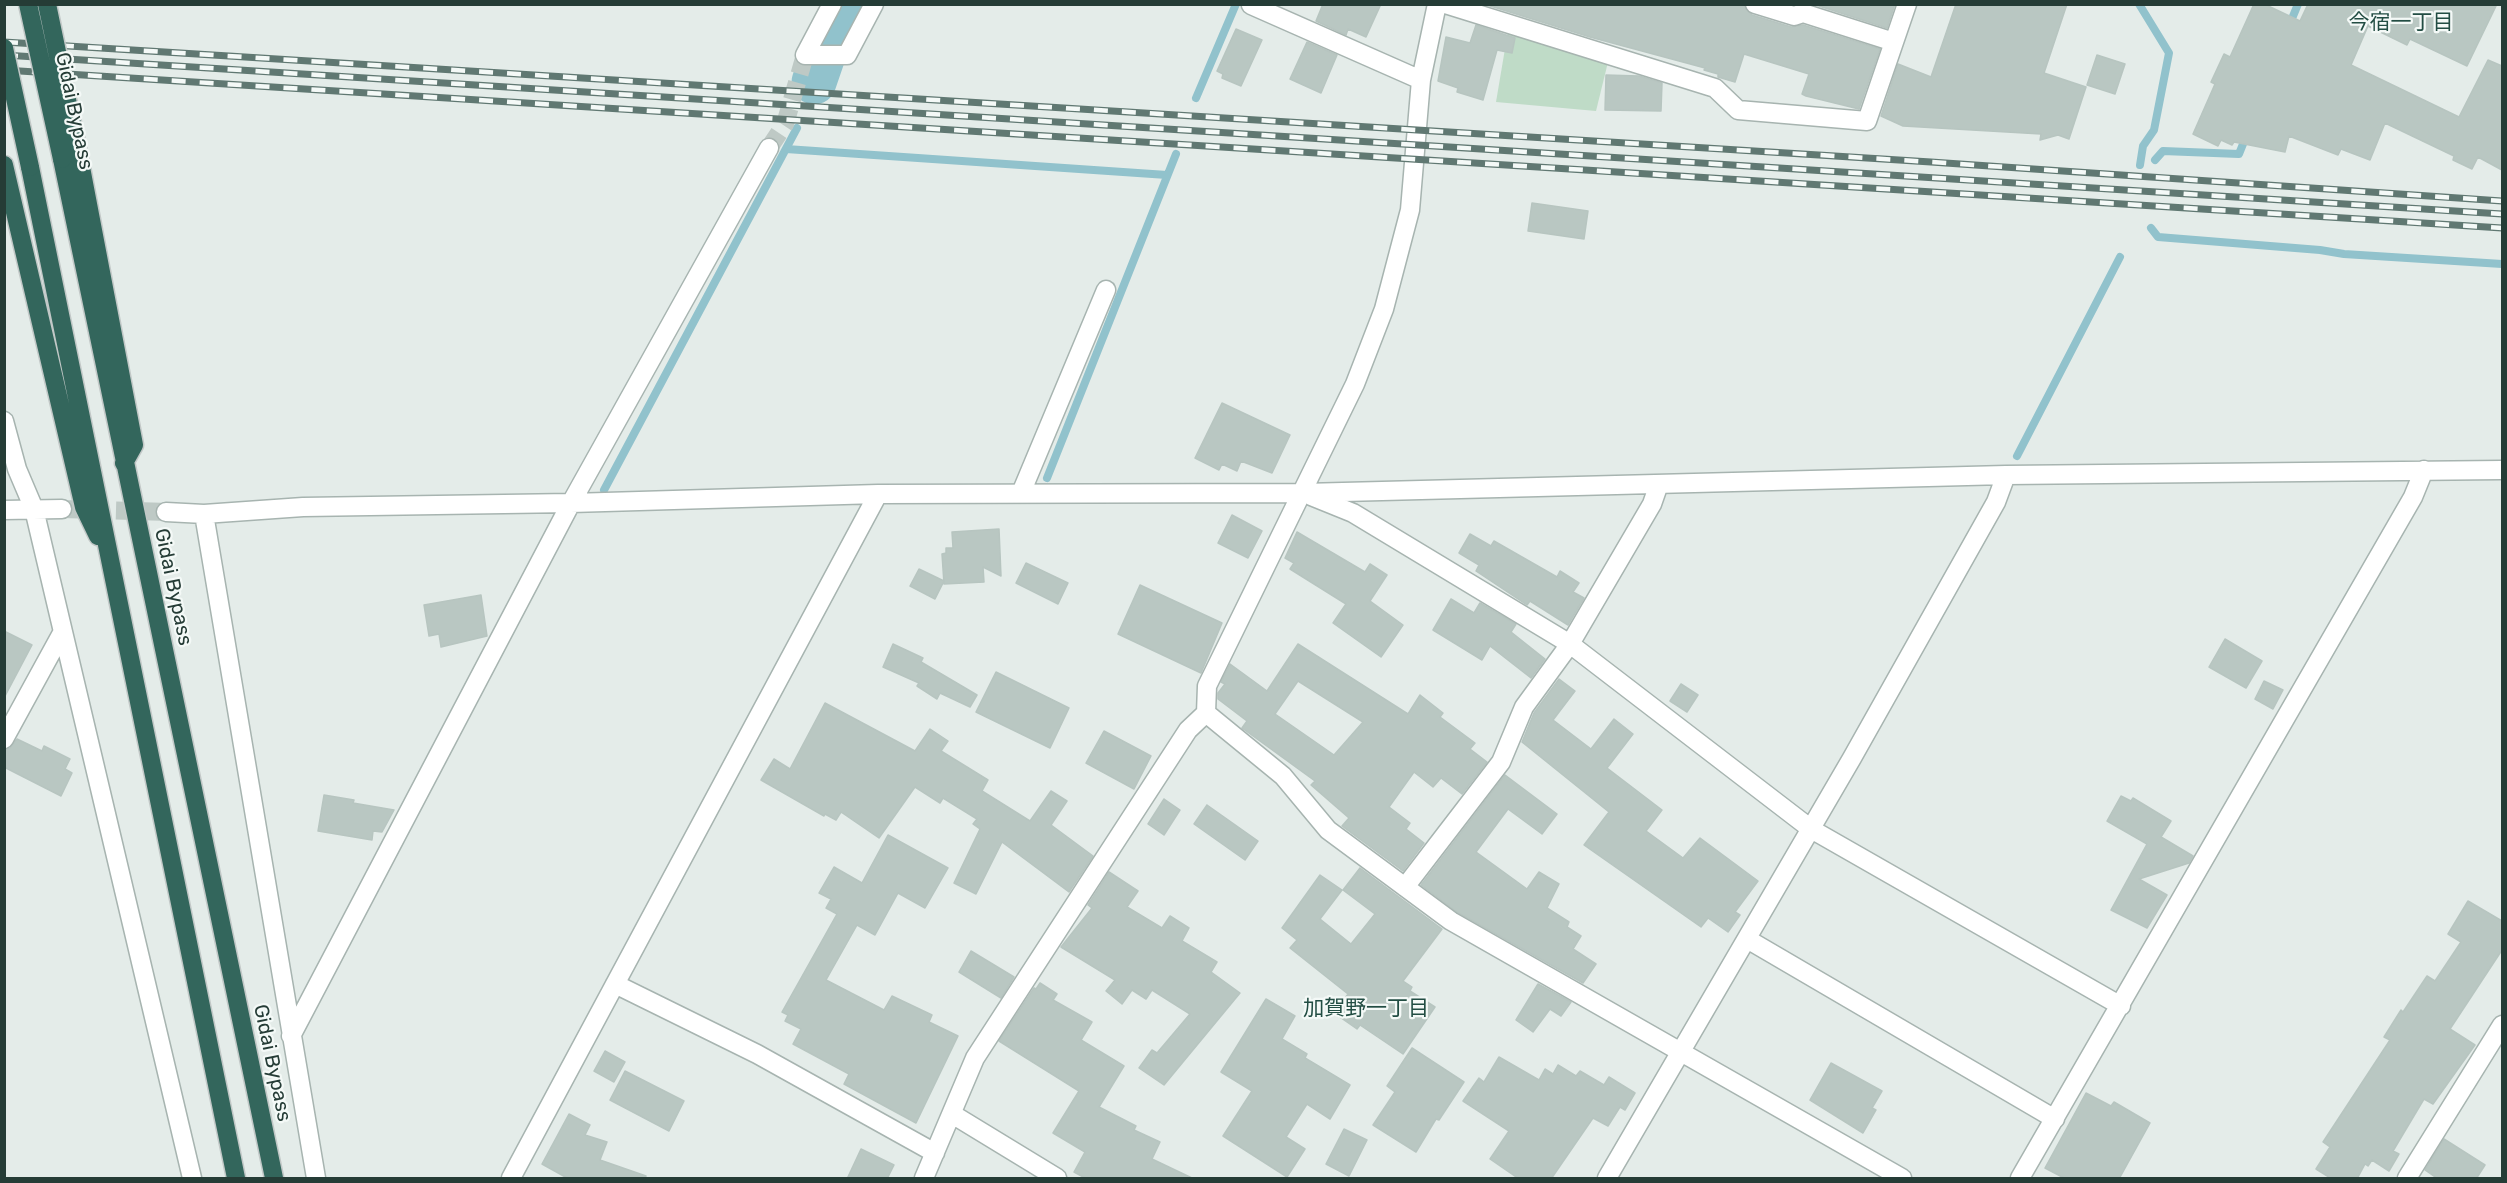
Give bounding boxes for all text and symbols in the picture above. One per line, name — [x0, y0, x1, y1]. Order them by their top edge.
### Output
district label: 今宿一丁目 — [2349, 10, 2453, 36]
street label: Gidai Bypass — [50, 50, 98, 172]
street label: Gidai Bypass — [149, 526, 197, 648]
district label: 加賀野一丁目 — [1303, 996, 1429, 1022]
street label: Gidai Bypass — [248, 1002, 296, 1124]

